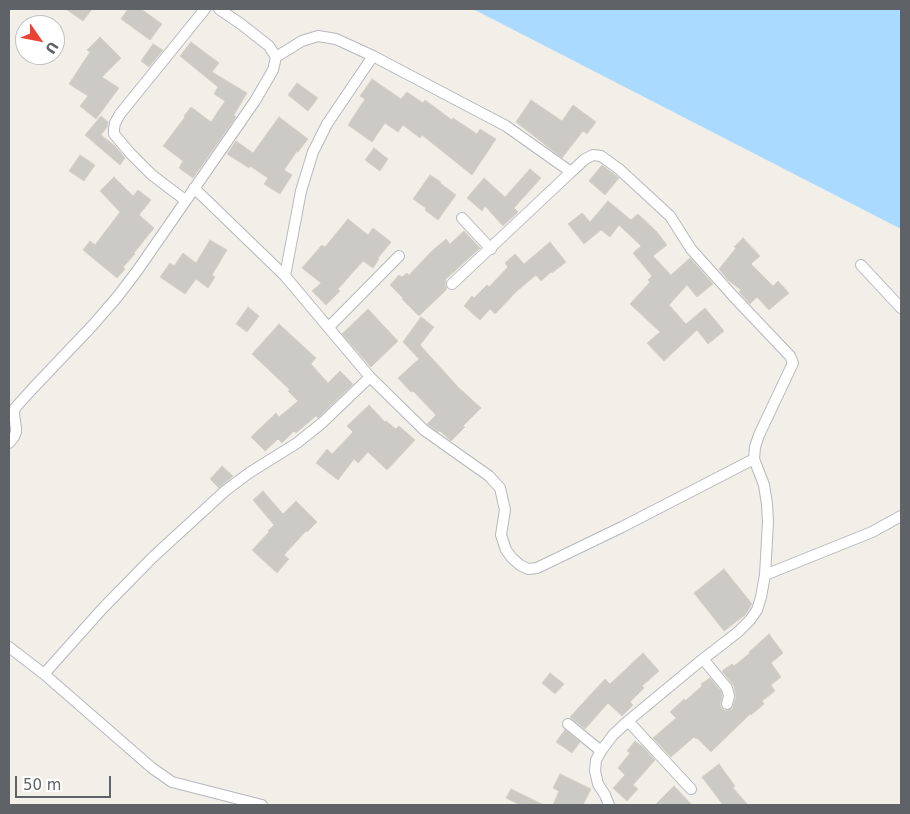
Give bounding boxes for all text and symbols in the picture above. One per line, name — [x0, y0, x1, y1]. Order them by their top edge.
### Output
north arrow — [15, 15, 65, 65]
text: U — [42, 38, 62, 57]
scale bar — [18, 766, 114, 798]
text: 50 m — [23, 776, 61, 794]

